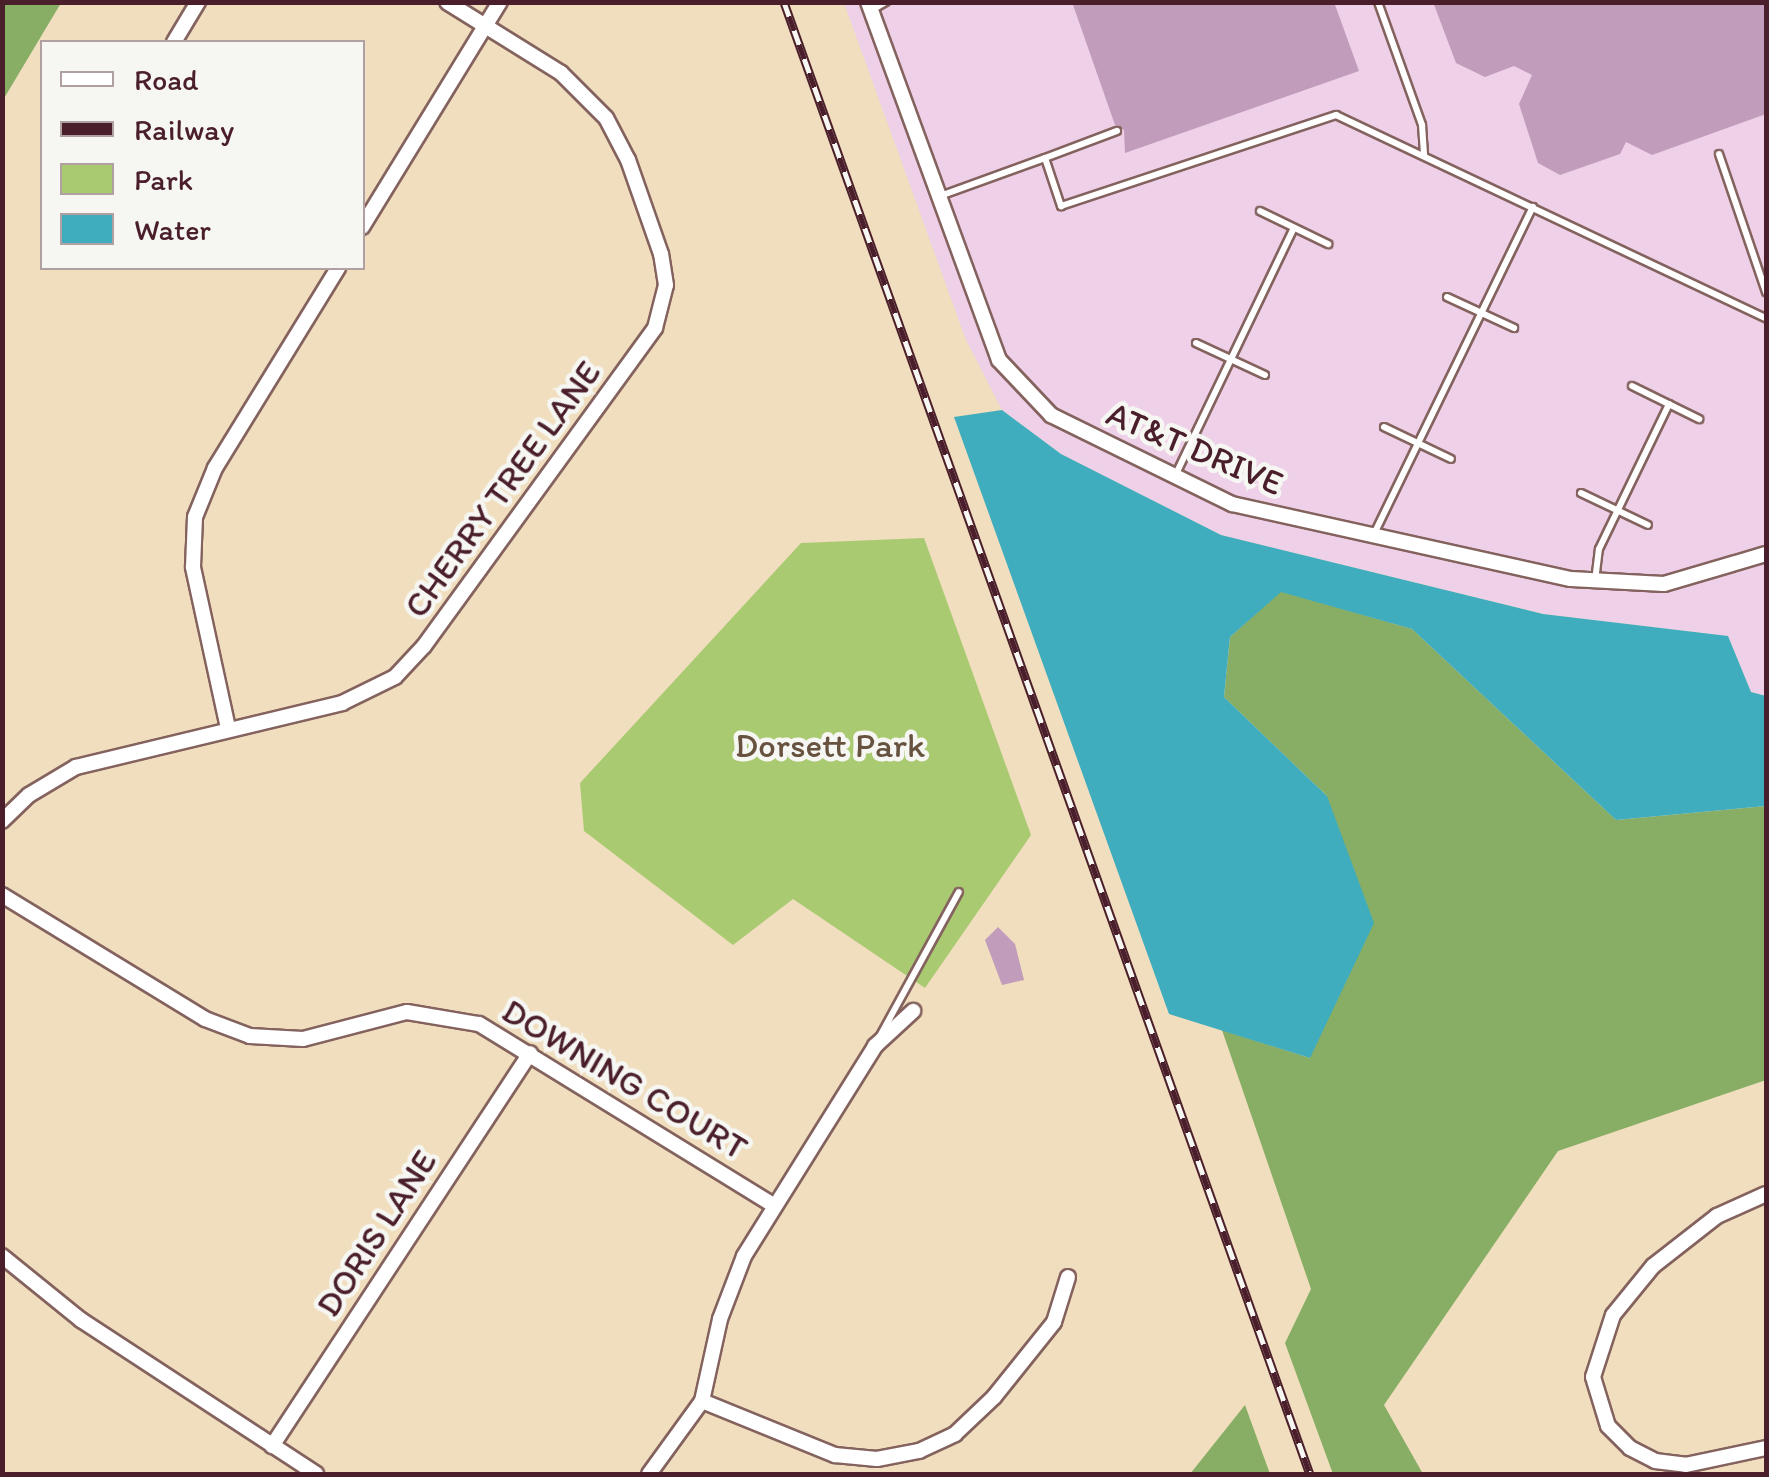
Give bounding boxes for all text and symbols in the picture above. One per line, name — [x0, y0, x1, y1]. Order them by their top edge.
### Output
legend — [40, 40, 365, 270]
text: Road — [134, 61, 199, 98]
text: Railway — [134, 111, 234, 148]
text: Park — [134, 161, 193, 198]
text: Water — [134, 211, 211, 248]
street label: CHERRY TREE LANE — [395, 352, 609, 626]
street label: AT&T DRIVE — [1100, 392, 1290, 504]
park label: Dorsett Park — [736, 724, 924, 766]
street label: DOWNING COURT — [494, 989, 756, 1169]
street label: DORIS LANE — [307, 1142, 445, 1324]

